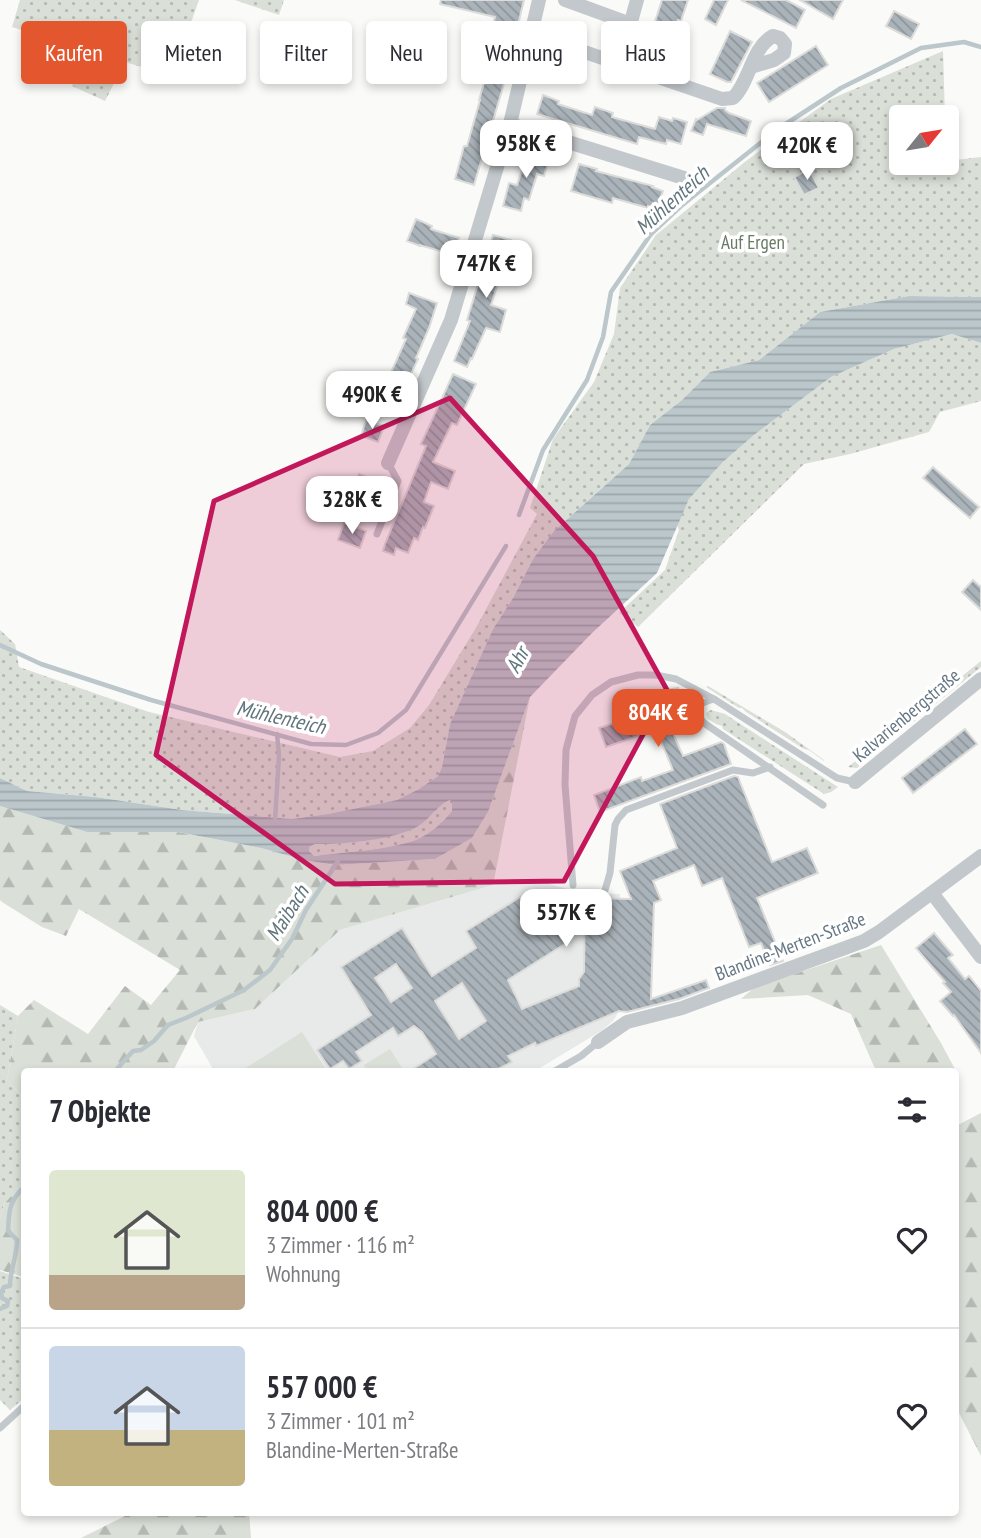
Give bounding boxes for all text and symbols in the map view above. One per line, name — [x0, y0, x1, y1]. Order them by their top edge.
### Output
chip: Kaufen — [21, 21, 127, 84]
chip: Mieten — [141, 21, 246, 84]
chip: Filter — [260, 21, 352, 84]
chip: Neu — [366, 21, 447, 84]
chip: Wohnung — [461, 21, 587, 84]
chip: Haus — [601, 21, 690, 84]
north arrow — [889, 105, 959, 175]
map controls — [889, 105, 959, 175]
pin: 958K € — [469, 120, 583, 180]
pin: 420K € — [750, 122, 864, 182]
text: 958K € — [496, 128, 556, 157]
text: 420K € — [777, 130, 837, 159]
water label: Mühlenteich — [629, 159, 716, 240]
park label: Auf Ergen — [721, 230, 785, 254]
pin: 747K € — [429, 240, 543, 300]
text: 747K € — [456, 248, 516, 277]
pin: 490K € — [315, 372, 429, 431]
text: 490K € — [342, 379, 402, 408]
pin: 328K € — [295, 476, 409, 536]
text: 328K € — [322, 484, 382, 513]
water label: Ahr — [499, 640, 536, 677]
street label: Kalvarienbergstraße — [848, 663, 965, 767]
pin: 804K € — [601, 690, 715, 749]
water label: Mühlenteich — [234, 694, 330, 741]
text: 804K € — [628, 697, 688, 726]
water label: Maibach — [260, 879, 315, 946]
pin: 557K € — [509, 890, 623, 949]
text: 557K € — [536, 897, 596, 926]
street label: Blandine-Merten-Straße — [711, 906, 869, 986]
text: 7 Objekte — [49, 1091, 151, 1130]
icon: filters — [893, 1091, 931, 1129]
text: 804 000 € — [266, 1191, 379, 1230]
icon: home — [105, 1198, 189, 1282]
icon: heart — [893, 1221, 931, 1259]
text: 3 Zimmer · 116 m² — [266, 1230, 415, 1259]
text: Wohnung — [266, 1259, 341, 1288]
text: 557 000 € — [266, 1367, 377, 1406]
icon: home — [105, 1374, 189, 1458]
icon: heart — [893, 1397, 931, 1435]
text: 3 Zimmer · 101 m² — [266, 1406, 415, 1435]
text: Blandine-Merten-Straße — [266, 1435, 459, 1464]

